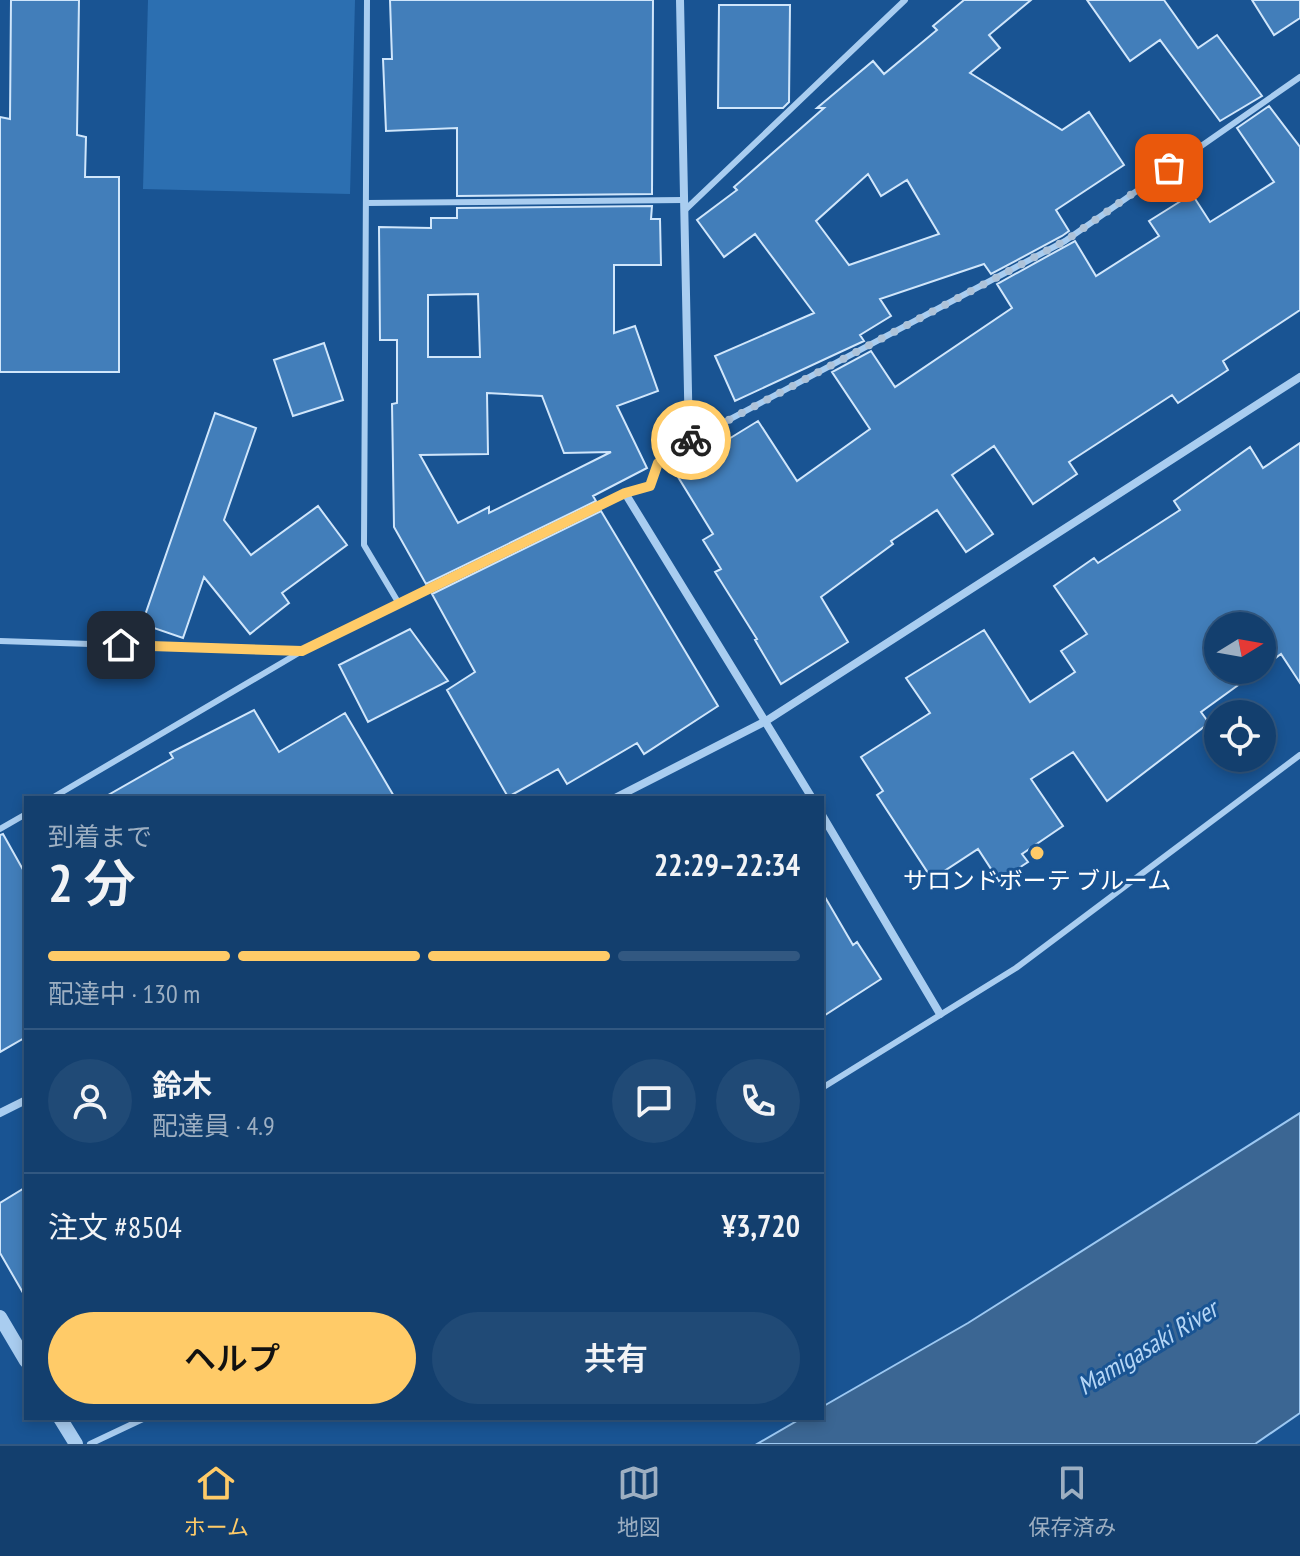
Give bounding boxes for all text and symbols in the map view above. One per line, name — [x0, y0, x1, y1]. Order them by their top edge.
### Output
pin — [1135, 134, 1203, 202]
icon: bag — [1147, 146, 1191, 190]
courier — [651, 400, 731, 480]
icon: bike — [669, 418, 713, 462]
pin — [87, 611, 155, 679]
north arrow — [1204, 612, 1276, 684]
map controls — [1204, 612, 1276, 772]
icon: home — [99, 623, 143, 667]
button: locate — [1204, 700, 1276, 772]
text: 到着まで — [48, 820, 152, 853]
marker: サロンドボーテ ブルーム — [1028, 844, 1046, 862]
text: 22:29–22:34 — [654, 845, 800, 884]
text: 2 分 — [48, 849, 136, 916]
place label: サロンドボーテ ブルーム — [903, 865, 1171, 896]
text: 配達中 · 130 m — [48, 977, 200, 1010]
button: person — [48, 1059, 132, 1143]
button: chat — [612, 1059, 696, 1143]
button: phone — [716, 1059, 800, 1143]
text: 鈴木 — [152, 1065, 212, 1104]
text: 配達員 · 4.9 — [152, 1109, 275, 1142]
text: ¥3,720 — [722, 1206, 800, 1245]
text: 注文 #8504 — [48, 1207, 182, 1246]
water label: Mamigasaki River — [1071, 1290, 1226, 1402]
button: ヘルプ — [48, 1312, 416, 1404]
button: 共有 — [432, 1312, 800, 1404]
tab: ホーム — [184, 1461, 249, 1541]
tab: 地図 — [617, 1461, 661, 1541]
tab: 保存済み — [1028, 1461, 1116, 1541]

